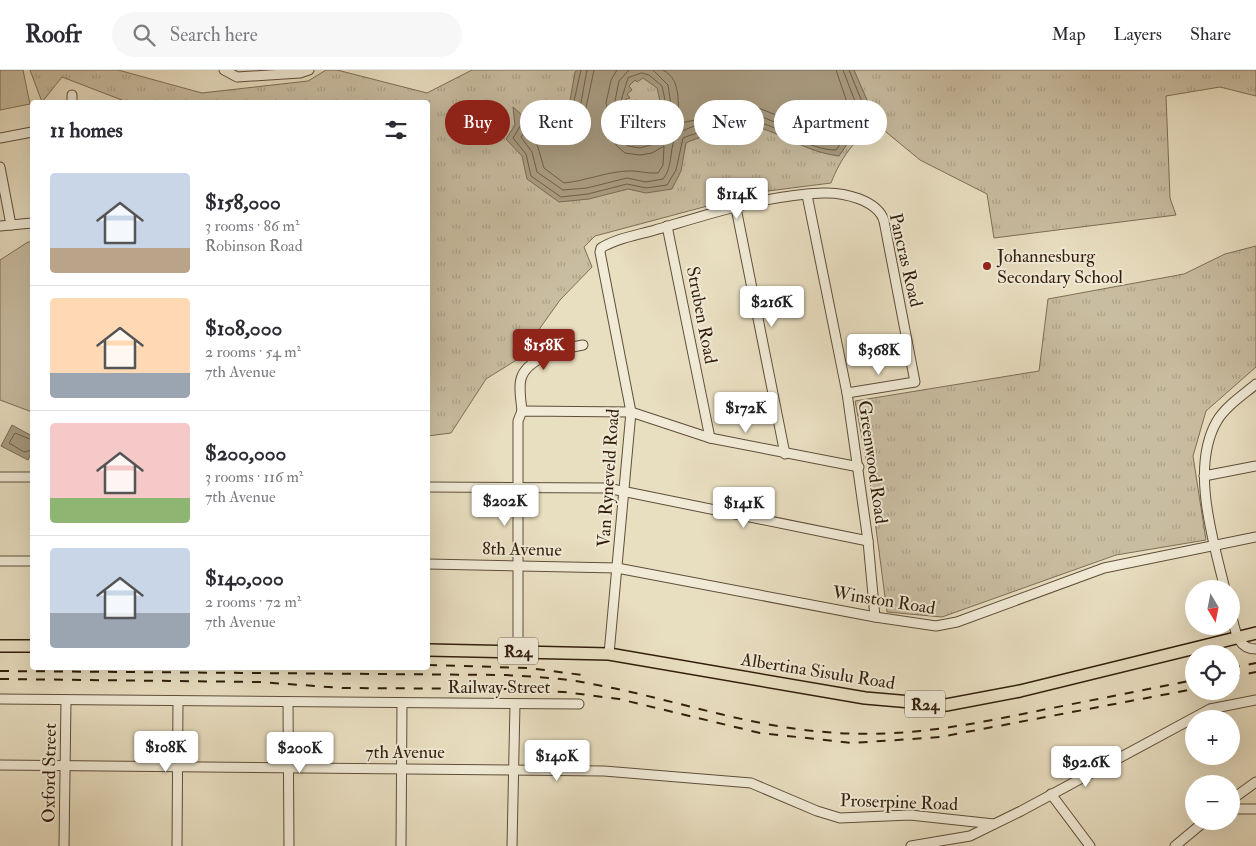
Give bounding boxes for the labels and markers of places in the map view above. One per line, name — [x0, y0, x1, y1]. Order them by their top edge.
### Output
pin: $114K — [702, 178, 772, 220]
place label: Johannesburg Secondary School — [996, 245, 1123, 289]
marker: Johannesburg Secondary School — [981, 260, 993, 272]
pin: $216K — [737, 286, 807, 328]
pin: $158K — [509, 328, 579, 371]
pin: $368K — [844, 334, 914, 376]
pin: $172K — [711, 392, 781, 434]
pin: $202K — [470, 484, 540, 527]
pin: $141K — [709, 486, 779, 529]
pin: $108K — [131, 730, 201, 773]
pin: $200K — [265, 732, 335, 774]
pin: $140K — [522, 740, 592, 782]
pin: $92.6K — [1045, 746, 1127, 788]

